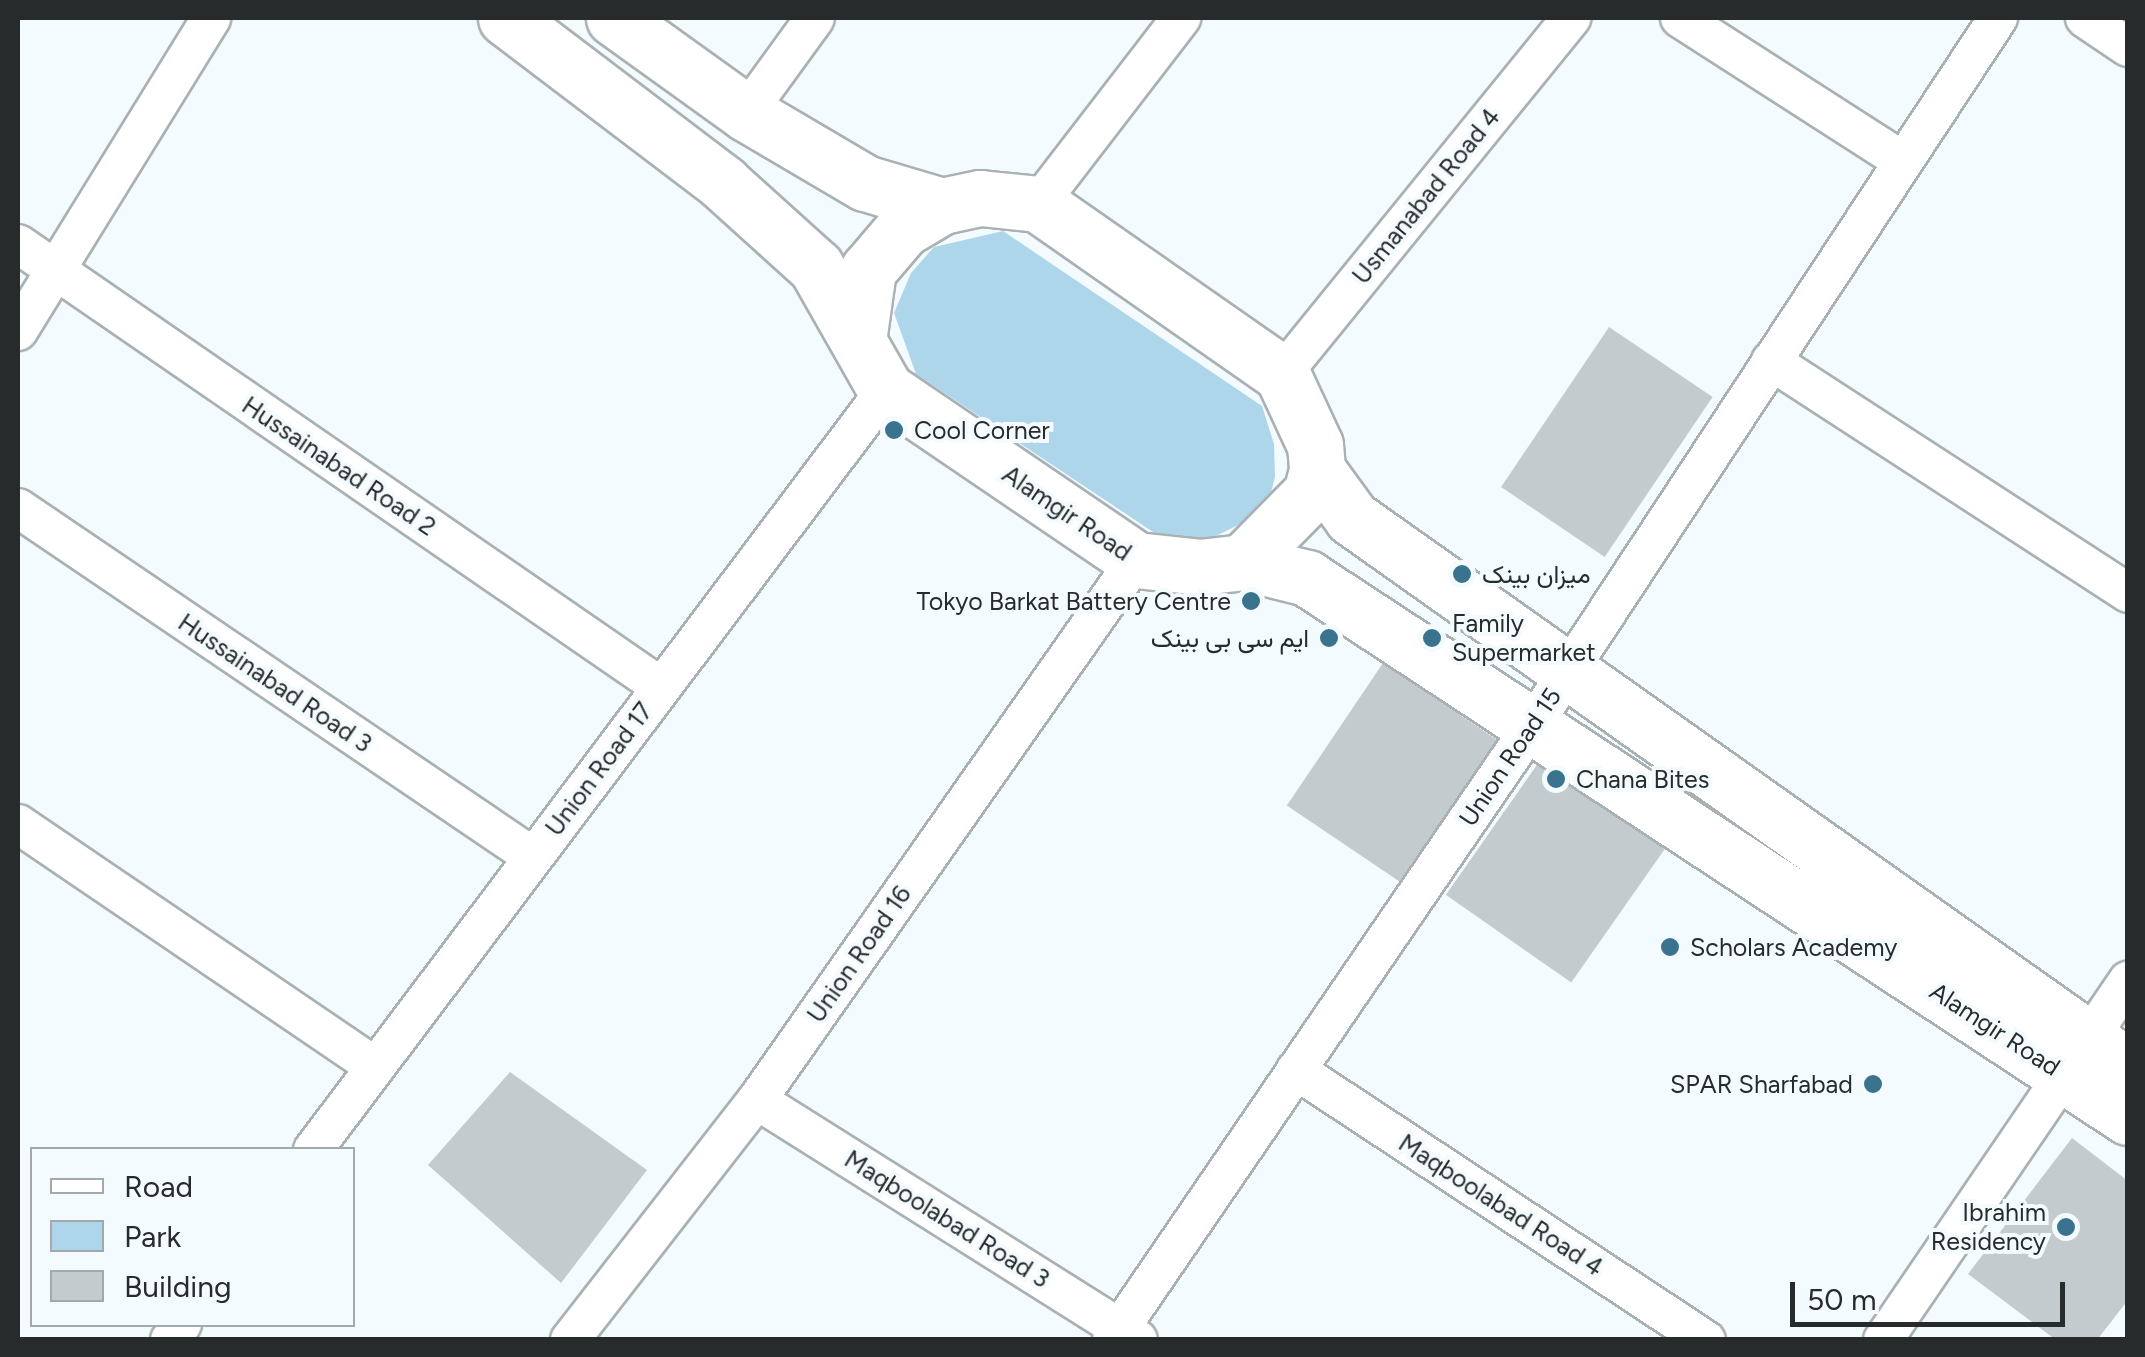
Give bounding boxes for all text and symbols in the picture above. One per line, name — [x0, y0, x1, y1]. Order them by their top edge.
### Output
street label: Usmanabad Road 4 — [1346, 102, 1506, 290]
street label: Hussainabad Road 2 — [236, 390, 442, 542]
place label: Cool Corner — [914, 415, 1050, 445]
marker: Cool Corner — [883, 419, 905, 441]
street label: Alamgir Road — [997, 459, 1137, 567]
place label: میزان بینک — [1482, 559, 1591, 589]
marker: میزان بینک — [1451, 563, 1473, 585]
place label: Tokyo Barkat Battery Centre — [916, 586, 1231, 616]
marker: Tokyo Barkat Battery Centre — [1240, 590, 1262, 612]
street label: Hussainabad Road 3 — [173, 607, 377, 759]
place label: Family Supermarket — [1452, 609, 1596, 668]
place label: ایم سی بی بینک — [1151, 623, 1309, 653]
marker: ایم سی بی بینک — [1318, 627, 1340, 649]
marker: Family Supermarket — [1421, 627, 1443, 649]
street label: Union Road 15 — [1453, 682, 1567, 832]
street label: Union Road 17 — [539, 696, 659, 842]
place label: Chana Bites — [1576, 764, 1709, 794]
marker: Chana Bites — [1545, 768, 1567, 790]
street label: Union Road 16 — [801, 880, 917, 1028]
place label: Scholars Academy — [1690, 932, 1897, 962]
marker: Scholars Academy — [1659, 936, 1681, 958]
street label: Alamgir Road — [1924, 976, 2066, 1082]
place label: SPAR Sharfabad — [1670, 1069, 1853, 1099]
marker: SPAR Sharfabad — [1862, 1073, 1884, 1095]
street label: Maqboolabad Road 4 — [1393, 1128, 1609, 1282]
street label: Maqboolabad Road 3 — [839, 1144, 1055, 1294]
legend — [30, 1147, 355, 1327]
text: Road — [124, 1168, 193, 1205]
place label: Ibrahim Residency — [1931, 1198, 2046, 1257]
marker: Ibrahim Residency — [2055, 1216, 2077, 1238]
text: Park — [124, 1218, 181, 1255]
scale bar — [1795, 1262, 2070, 1324]
text: Building — [124, 1268, 232, 1305]
text: 50 m — [1807, 1281, 1876, 1318]

